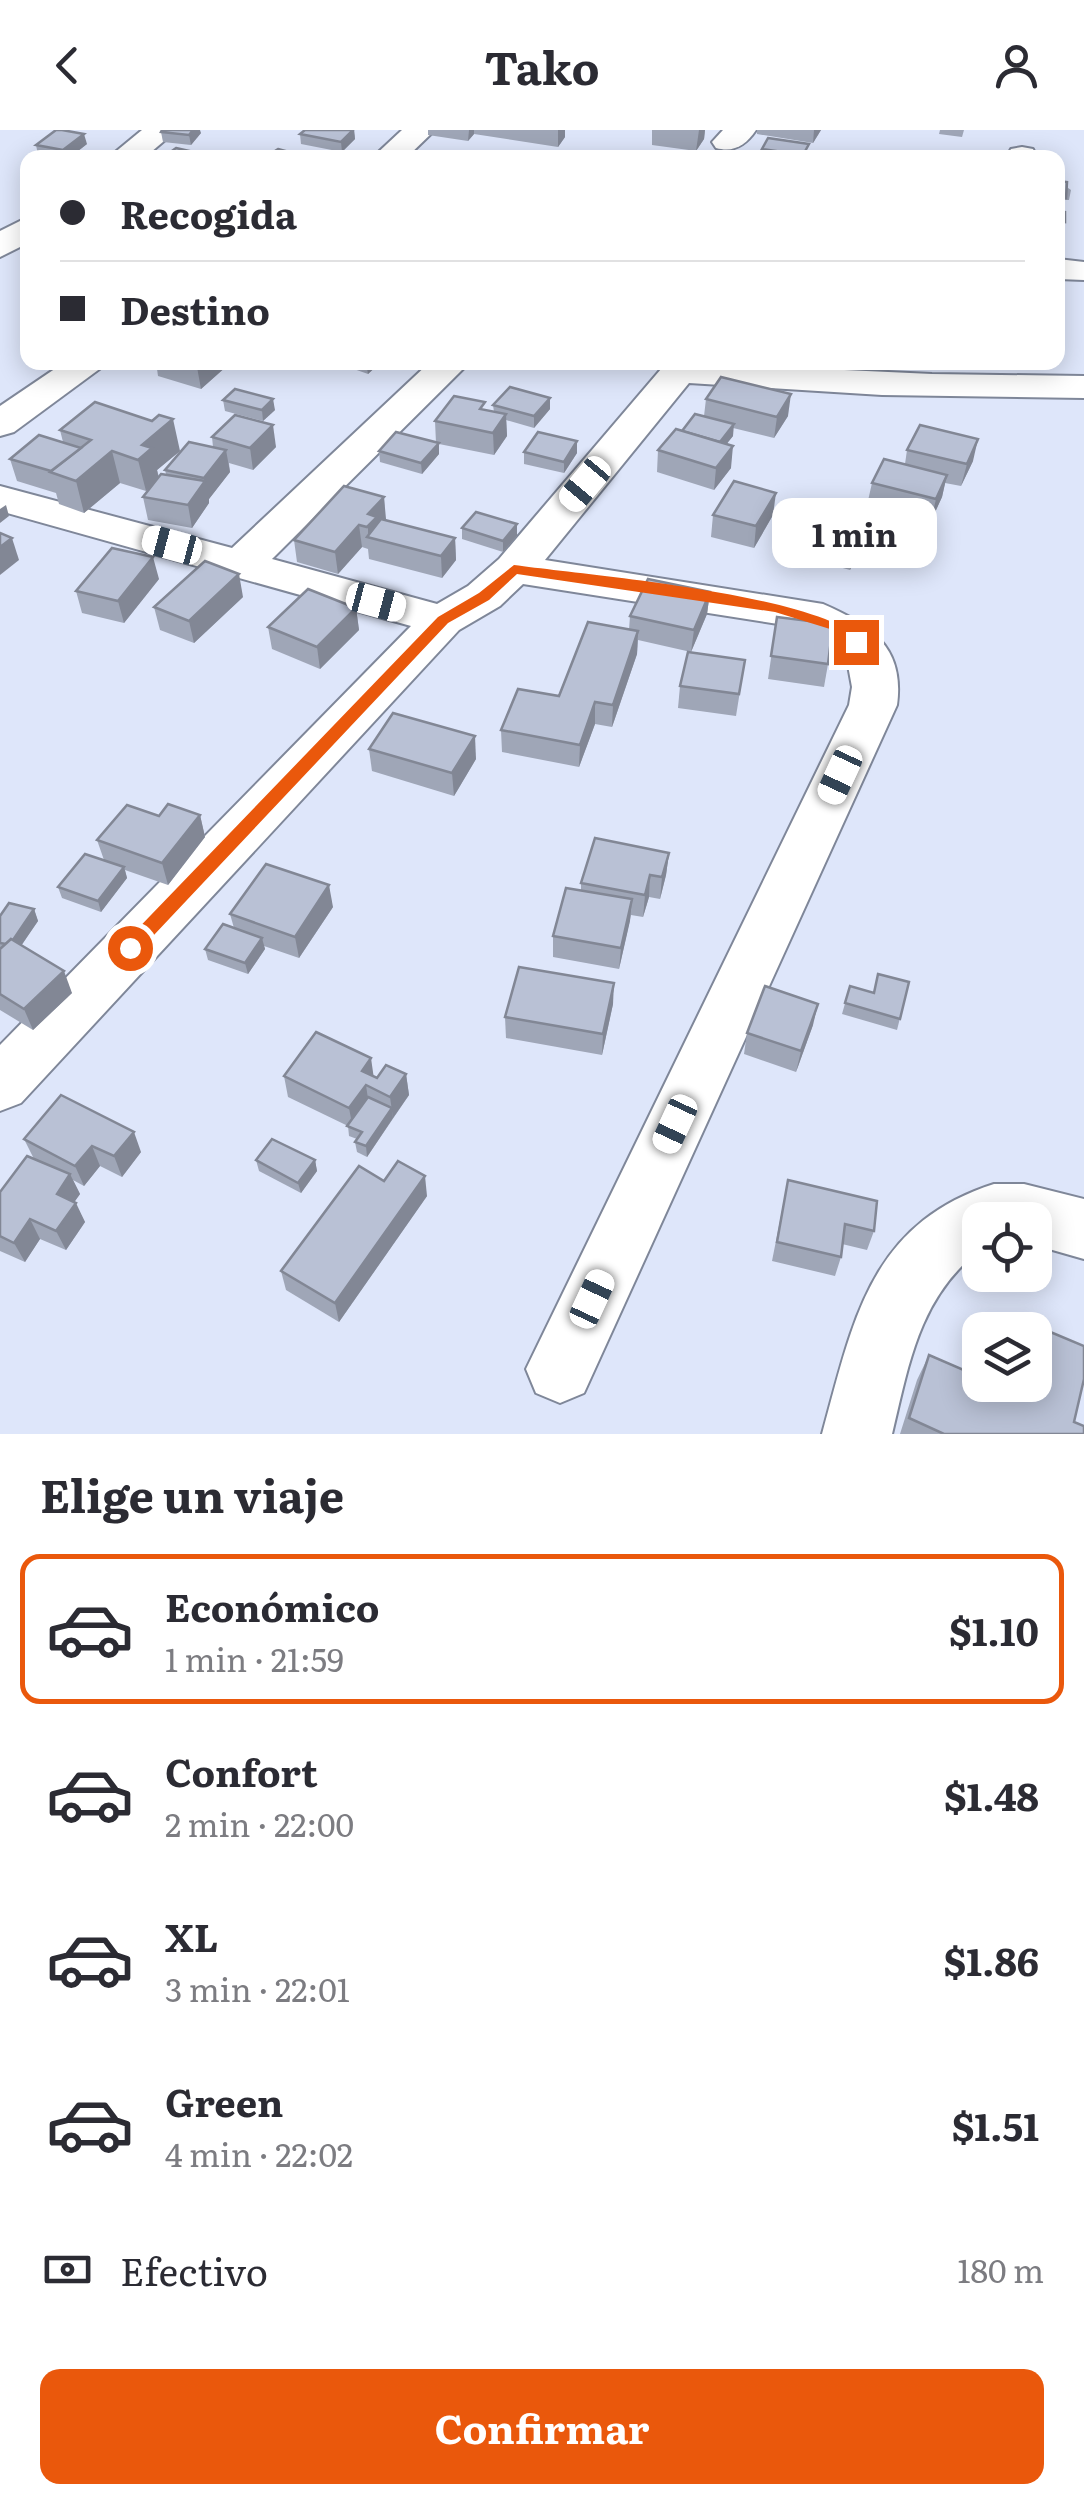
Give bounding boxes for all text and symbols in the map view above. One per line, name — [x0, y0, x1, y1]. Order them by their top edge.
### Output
text: Tako — [484, 32, 600, 99]
icon: back — [40, 38, 95, 93]
icon: person — [989, 38, 1044, 93]
text: Recogida — [120, 184, 297, 241]
text: Destino — [120, 280, 270, 337]
car — [554, 451, 616, 517]
callout: 1 min — [774, 497, 938, 567]
text: 1 min — [812, 509, 897, 557]
car — [139, 523, 205, 567]
car — [343, 580, 409, 624]
route end — [834, 620, 879, 665]
car — [814, 741, 866, 809]
route start — [108, 926, 153, 971]
car — [649, 1090, 701, 1158]
map controls — [962, 1202, 1052, 1402]
button: locate — [962, 1202, 1052, 1292]
car — [566, 1265, 618, 1333]
button: layers — [962, 1312, 1052, 1402]
text: Elige un viaje — [40, 1460, 344, 1527]
text: Económico — [165, 1577, 380, 1634]
icon: car — [45, 1584, 135, 1674]
text: $1.10 — [949, 1601, 1039, 1658]
text: 1 min · 21:59 — [165, 1634, 344, 1682]
text: Confort — [165, 1742, 318, 1799]
icon: car — [45, 1749, 135, 1839]
text: $1.48 — [944, 1766, 1039, 1823]
text: 2 min · 22:00 — [165, 1799, 354, 1847]
text: XL — [165, 1907, 218, 1964]
icon: car — [45, 1914, 135, 2004]
text: $1.86 — [944, 1931, 1039, 1988]
text: 3 min · 22:01 — [165, 1964, 350, 2012]
text: Green — [165, 2072, 283, 2129]
icon: car — [45, 2079, 135, 2169]
text: $1.51 — [952, 2096, 1039, 2153]
text: 4 min · 22:02 — [165, 2129, 353, 2177]
text: Efectivo — [120, 2241, 268, 2298]
icon: cash — [40, 2242, 95, 2297]
text: 180 m — [957, 2245, 1044, 2293]
button: Confirmar — [40, 2369, 1044, 2484]

